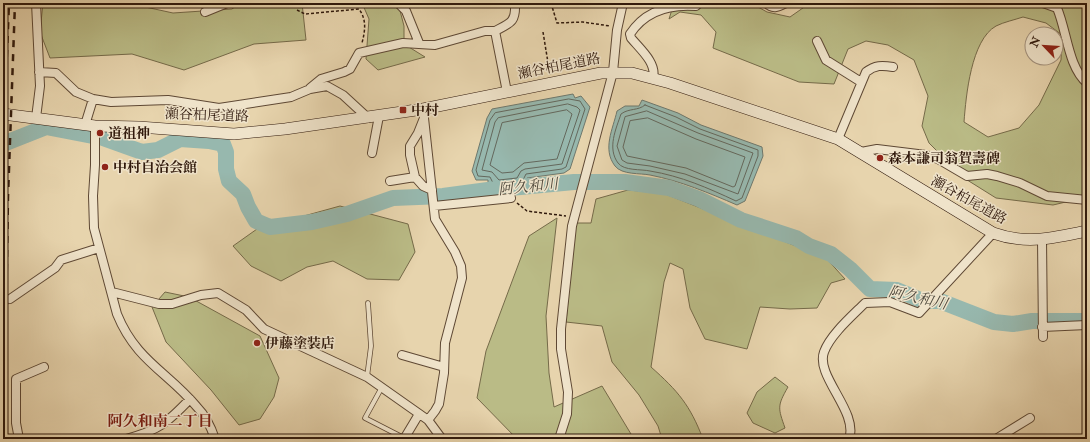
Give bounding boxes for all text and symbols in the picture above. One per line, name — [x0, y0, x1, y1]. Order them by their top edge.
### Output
north arrow — [1024, 26, 1064, 66]
text: N — [1027, 34, 1044, 50]
street label: 瀬谷柏尾道路 — [516, 50, 602, 82]
place label: 中村 — [411, 102, 439, 119]
street label: 瀬谷柏尾道路 — [165, 105, 249, 125]
marker: 中村 — [398, 105, 408, 115]
place label: 道祖神 — [108, 125, 150, 142]
marker: 道祖神 — [95, 128, 105, 138]
place label: 森本謙司翁賀壽碑 — [888, 150, 1000, 167]
marker: 森本謙司翁賀壽碑 — [875, 153, 885, 163]
place label: 中村自治会館 — [113, 159, 197, 176]
marker: 中村自治会館 — [100, 162, 110, 172]
street label: 瀬谷柏尾道路 — [928, 172, 1010, 228]
water label: 阿久和川 — [497, 174, 561, 200]
water label: 阿久和川 — [887, 282, 951, 314]
place label: 伊藤塗装店 — [265, 335, 335, 352]
marker: 伊藤塗装店 — [252, 338, 262, 348]
district label: 阿久和南二丁目 — [107, 412, 213, 431]

